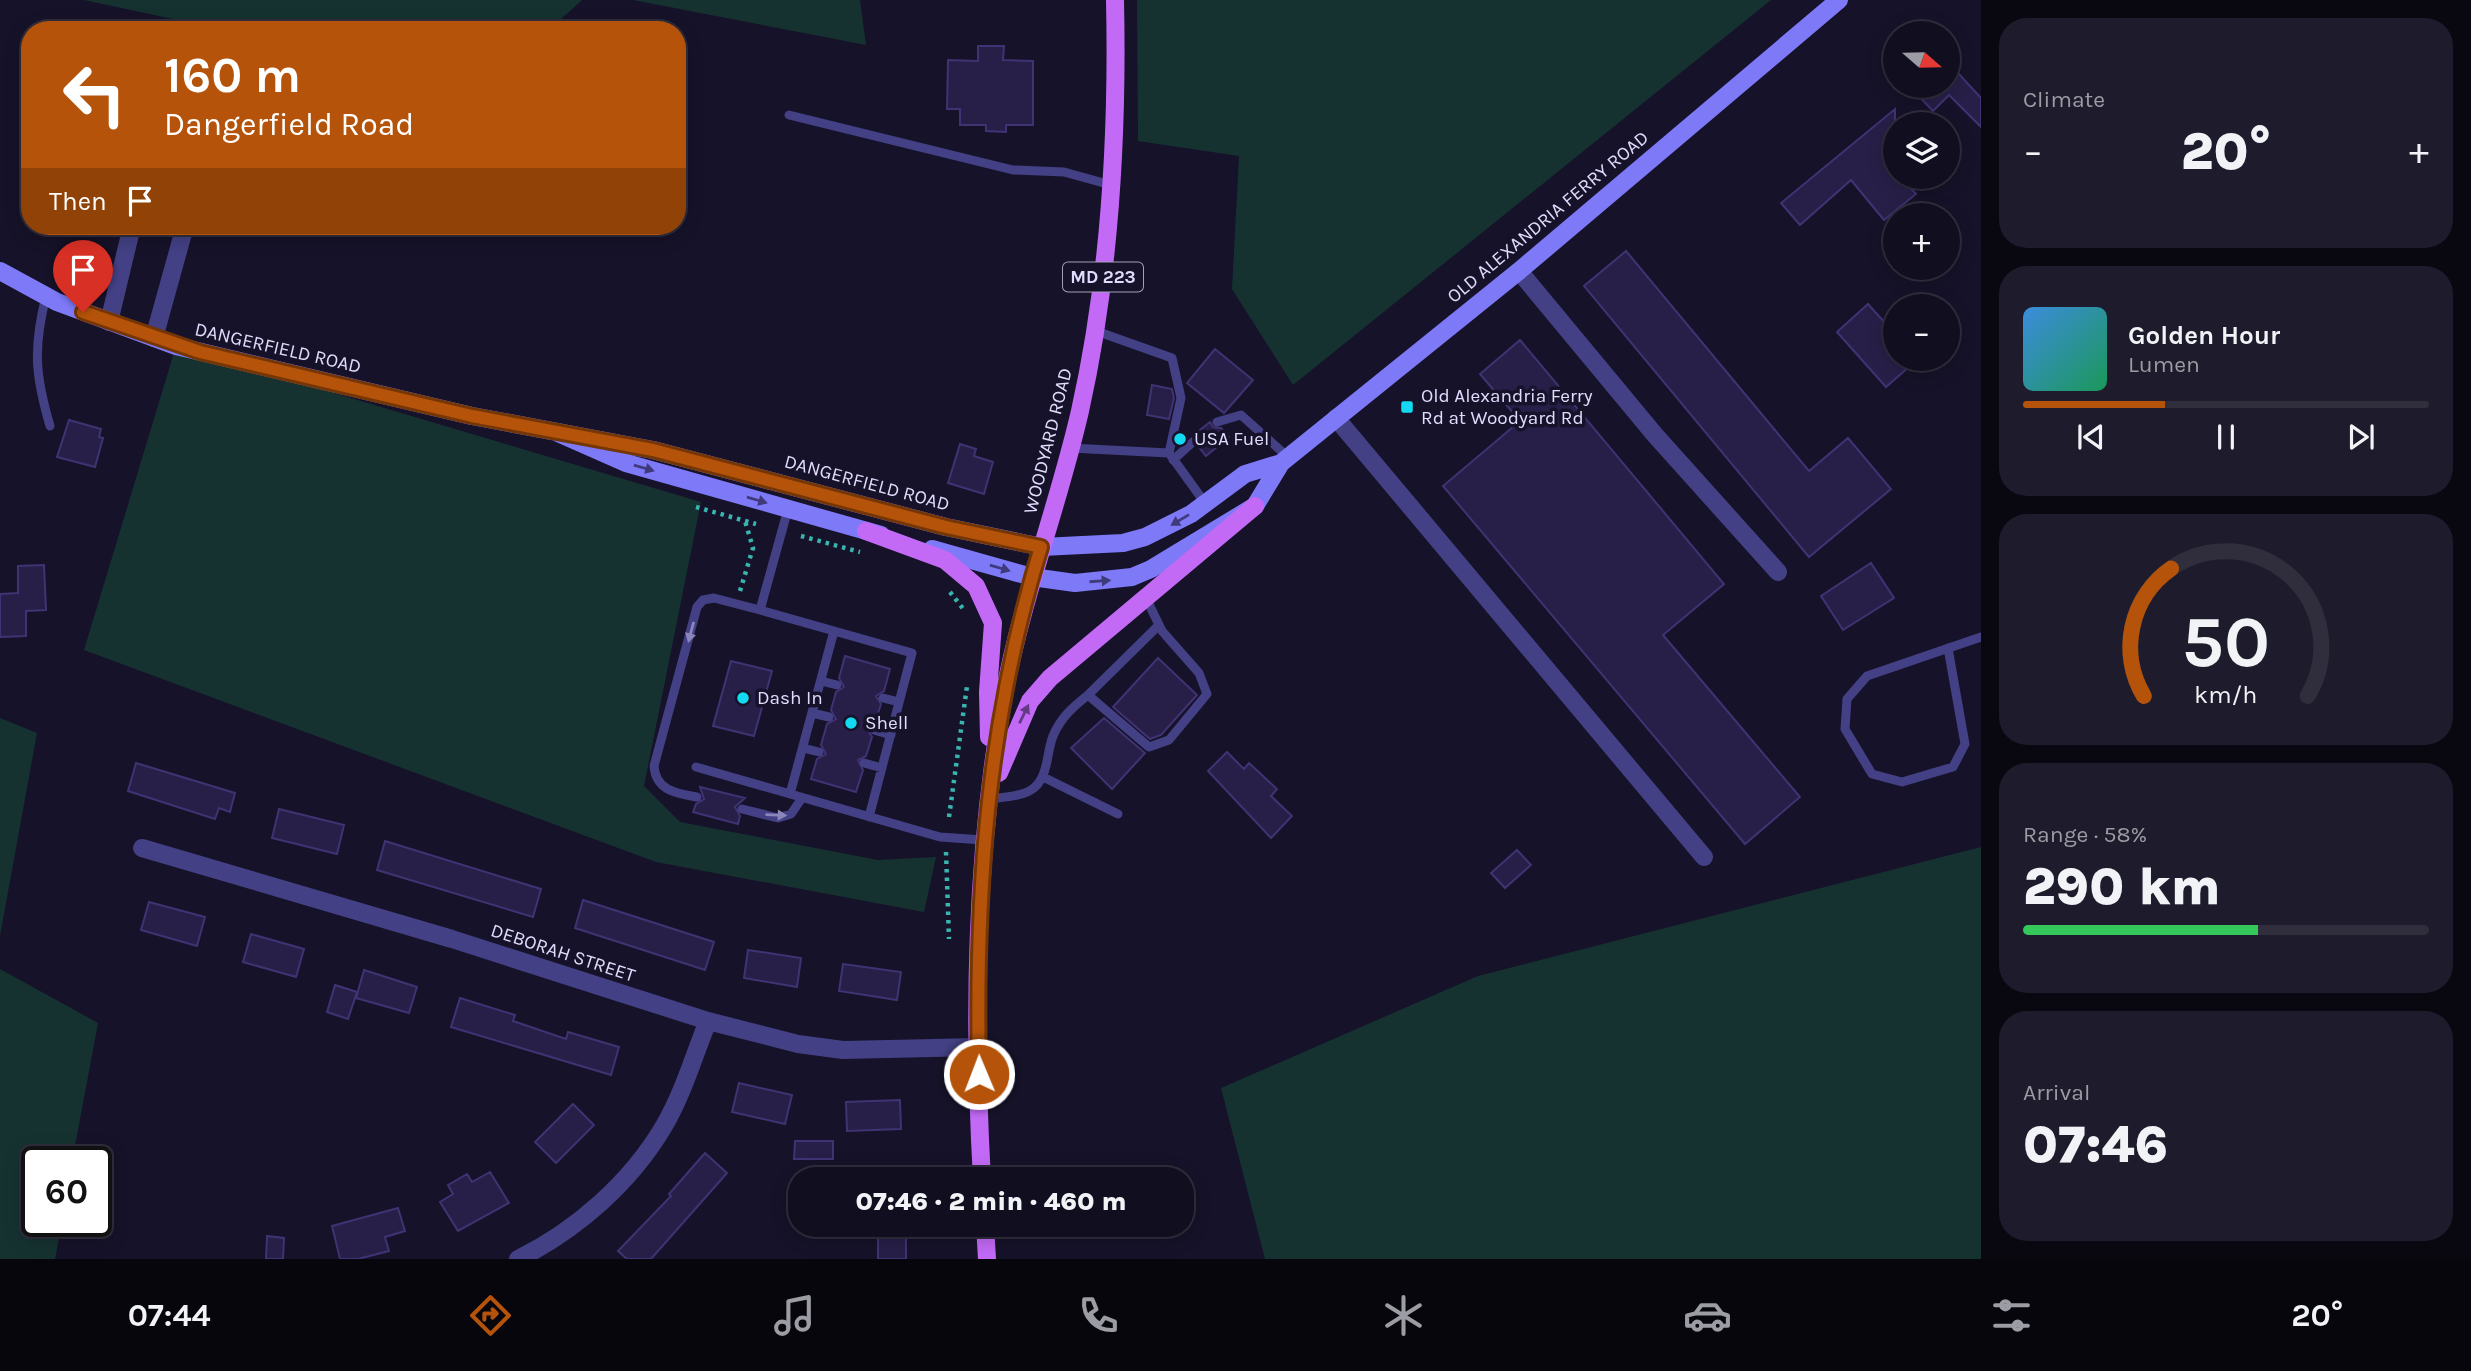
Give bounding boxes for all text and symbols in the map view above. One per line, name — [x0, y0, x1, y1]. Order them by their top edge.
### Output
north arrow — [1883, 21, 1960, 98]
map controls — [1883, 21, 1960, 371]
text: 160 m — [164, 47, 301, 104]
icon: left — [49, 49, 140, 140]
text: Climate — [2023, 86, 2105, 113]
text: Dangerfield Road — [164, 106, 414, 143]
button: layers — [1883, 112, 1960, 189]
text: 20° — [2181, 121, 2271, 182]
street label: OLD ALEXANDRIA FERRY ROAD — [1443, 126, 1653, 308]
text: − — [2023, 129, 2043, 174]
text: + — [2409, 129, 2429, 174]
icon: arrive — [121, 182, 159, 220]
text: Then — [49, 186, 107, 217]
button: + — [1883, 203, 1960, 280]
pin — [53, 240, 113, 312]
icon: arrive — [64, 251, 102, 289]
road number: MD 223 — [1063, 262, 1143, 292]
button: − — [1883, 294, 1960, 371]
street label: DANGERFIELD ROAD — [193, 318, 363, 378]
text: Golden Hour — [2128, 320, 2280, 351]
text: Lumen — [2128, 351, 2200, 378]
street label: WOODYARD ROAD — [1019, 366, 1077, 516]
place label: Old Alexandria Ferry Rd at Woodyard Rd — [1421, 385, 1593, 429]
marker: Old Alexandria Ferry Rd at Woodyard Rd — [1399, 399, 1415, 415]
icon: previous — [2072, 418, 2110, 456]
icon: pause — [2207, 418, 2245, 456]
icon: next — [2342, 418, 2380, 456]
place label: USA Fuel — [1194, 428, 1269, 450]
marker: USA Fuel — [1172, 431, 1188, 447]
street label: DANGERFIELD ROAD — [782, 450, 952, 516]
one-way arrow — [634, 464, 655, 474]
one-way arrow — [747, 496, 768, 506]
one-way arrow — [1171, 514, 1190, 527]
one-way arrow — [989, 563, 1011, 574]
one-way arrow — [1089, 576, 1111, 587]
text: 50 — [2182, 599, 2270, 684]
one-way arrow — [685, 621, 695, 642]
text: km/h — [2194, 679, 2258, 708]
place label: Dash In — [757, 687, 823, 709]
marker: Dash In — [735, 690, 751, 706]
one-way arrow — [1019, 704, 1030, 724]
place label: Shell — [865, 712, 908, 734]
marker: Shell — [843, 715, 859, 731]
one-way arrow — [766, 809, 788, 820]
text: Range · 58% — [2023, 821, 2147, 848]
text: 290 km — [2023, 856, 2221, 917]
street label: DEBORAH STREET — [488, 919, 638, 987]
position arrow — [942, 1037, 1016, 1111]
text: Arrival — [2023, 1079, 2090, 1106]
text: 07:46 — [2023, 1114, 2168, 1175]
speed limit sign: 60 — [21, 1146, 112, 1237]
text: 07:46 · 2 min · 460 m — [856, 1186, 1127, 1217]
icon: directions — [466, 1291, 515, 1340]
icon: music — [770, 1291, 819, 1340]
icon: phone — [1074, 1291, 1123, 1340]
icon: climate — [1379, 1291, 1428, 1340]
icon: car — [1683, 1291, 1732, 1340]
icon: filters — [1987, 1291, 2036, 1340]
text: 07:44 — [128, 1297, 211, 1334]
text: 20° — [2291, 1297, 2343, 1334]

